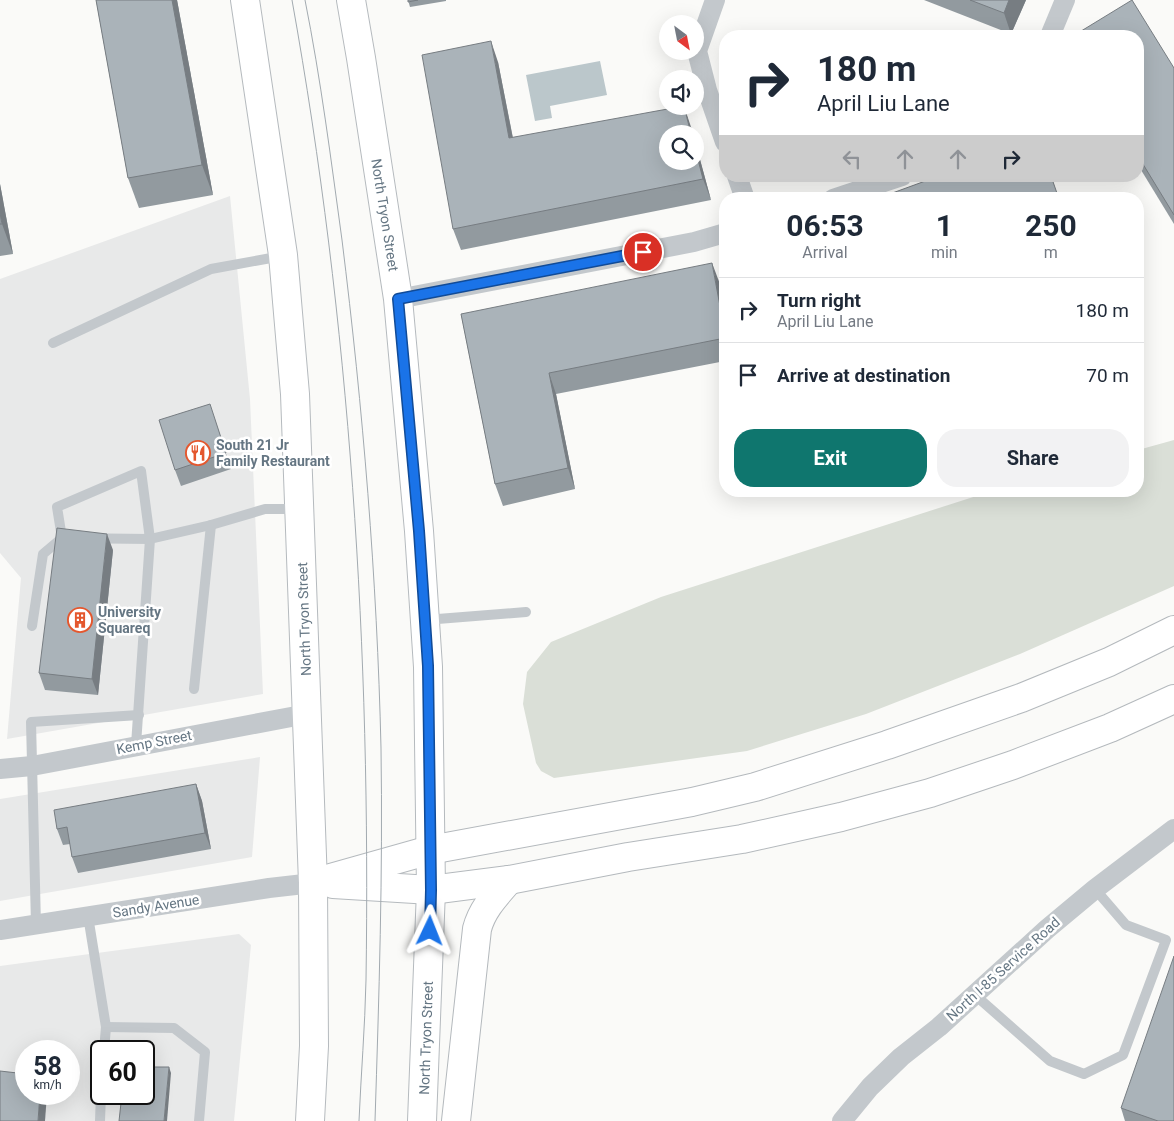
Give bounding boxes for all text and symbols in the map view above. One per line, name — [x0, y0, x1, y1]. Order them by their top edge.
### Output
north arrow — [659, 15, 704, 60]
map controls — [659, 15, 704, 170]
text: 180 m — [817, 49, 916, 90]
icon: right — [734, 50, 799, 115]
button: sound — [659, 70, 704, 115]
text: April Liu Lane — [817, 91, 950, 116]
button: search — [659, 125, 704, 170]
icon: left — [838, 145, 866, 173]
icon: ahead — [891, 145, 919, 173]
icon: ahead — [944, 145, 972, 173]
icon: right — [997, 145, 1025, 173]
street label: North Tryon Street — [368, 157, 402, 273]
text: 06:53 — [786, 208, 864, 243]
text: 1 — [936, 208, 953, 243]
text: 250 — [1025, 208, 1077, 243]
pin — [622, 231, 664, 273]
icon: arrive — [629, 238, 657, 266]
text: Arrival — [802, 243, 848, 262]
text: min — [931, 243, 958, 262]
text: m — [1044, 243, 1058, 262]
text: Turn right — [777, 289, 861, 312]
icon: right — [734, 296, 762, 324]
text: 180 m — [1076, 299, 1129, 322]
text: April Liu Lane — [777, 312, 874, 331]
icon: arrive — [734, 361, 762, 389]
text: Arrive at destination — [777, 364, 950, 387]
text: 70 m — [1086, 364, 1129, 387]
button: Exit — [734, 429, 927, 487]
button: Share — [937, 429, 1129, 487]
place label: South 21 Jr Family Restaurant — [216, 437, 330, 469]
restaurant icon: South 21 Jr Family Restaurant — [185, 440, 211, 466]
street label: North Tryon Street — [294, 561, 314, 676]
place label: University Squareq — [98, 604, 162, 636]
building icon: University Squareq — [67, 607, 93, 633]
street label: Kemp Street — [115, 727, 194, 757]
street label: Sandy Avenue — [112, 891, 200, 921]
position arrow — [403, 904, 455, 956]
street label: North I-85 Service Road — [943, 914, 1063, 1024]
street label: North Tryon Street — [416, 980, 436, 1095]
speed limit sign: 60 — [90, 1040, 155, 1105]
text: 58 — [33, 1052, 62, 1081]
text: km/h — [33, 1078, 62, 1092]

